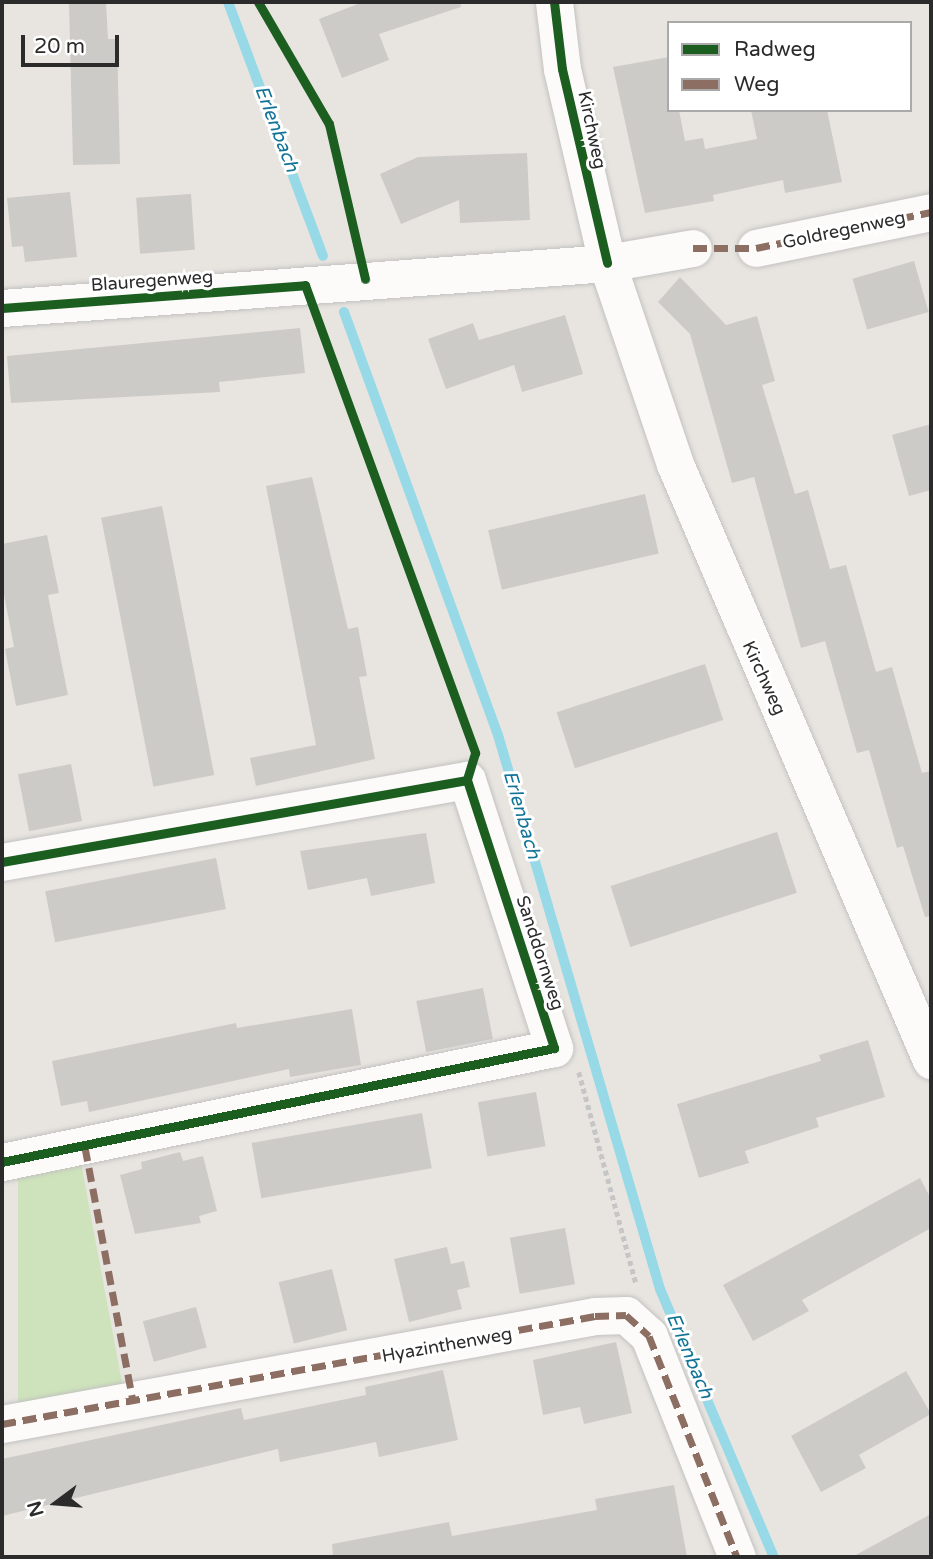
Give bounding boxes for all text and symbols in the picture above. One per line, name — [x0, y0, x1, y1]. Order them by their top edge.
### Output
scale bar — [24, 21, 122, 65]
legend — [667, 21, 912, 112]
text: 20 m — [34, 34, 85, 59]
text: Radweg — [734, 37, 816, 62]
text: Weg — [734, 72, 779, 97]
water label: Erlenbach — [249, 83, 303, 175]
street label: Kirchweg — [573, 89, 611, 171]
street label: Goldregenweg — [781, 206, 907, 254]
street label: Blauregenweg — [90, 266, 214, 296]
street label: Kirchweg — [737, 638, 791, 718]
water label: Erlenbach — [498, 768, 544, 862]
street label: Sanddornweg — [511, 893, 569, 1013]
water label: Erlenbach — [661, 1310, 717, 1402]
street label: Hyazinthenweg — [380, 1323, 514, 1367]
north arrow — [21, 1468, 91, 1538]
text: N — [23, 1498, 48, 1519]

